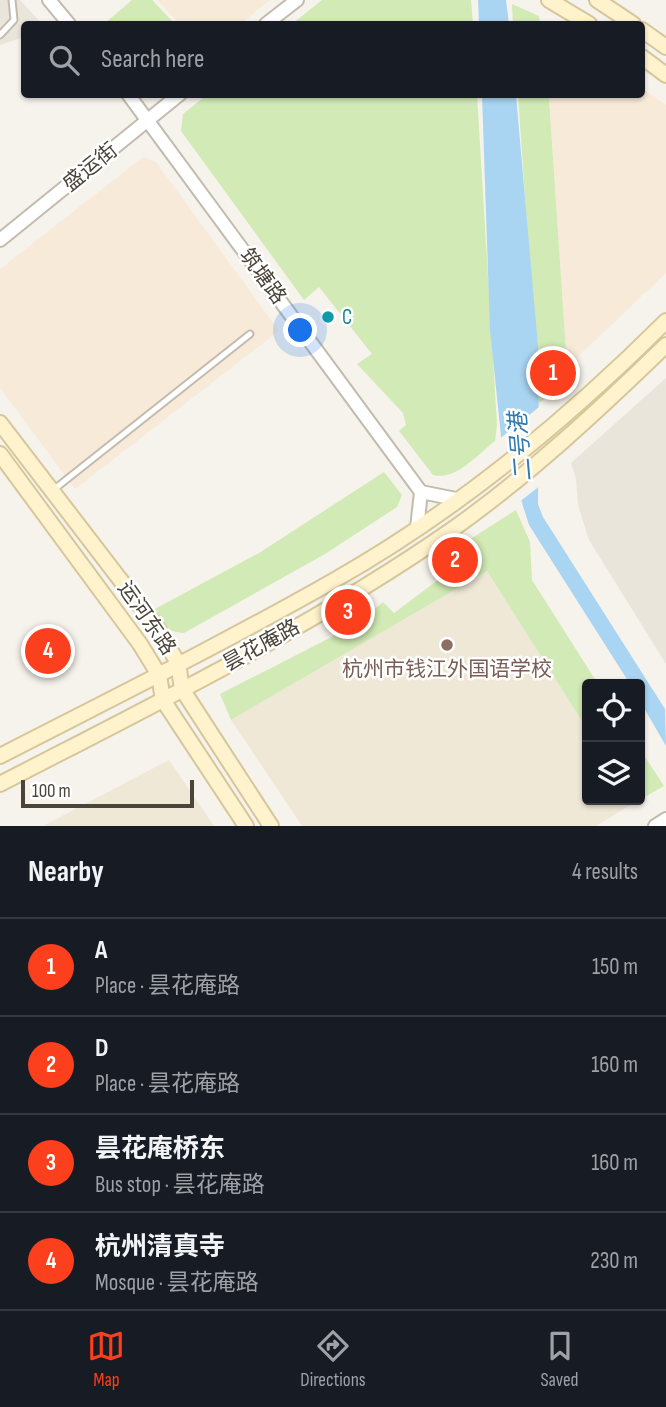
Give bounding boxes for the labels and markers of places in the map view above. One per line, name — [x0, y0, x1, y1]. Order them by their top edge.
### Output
place label: C — [342, 305, 352, 330]
marker: C — [320, 309, 336, 325]
pin: 1 — [530, 347, 576, 399]
pin: 2 — [432, 534, 478, 586]
pin: 3 — [325, 586, 371, 638]
pin: 4 — [25, 625, 71, 677]
marker: 杭州市钱江外国语学校 — [439, 637, 455, 653]
place label: 杭州市钱江外国语学校 — [342, 657, 552, 682]

